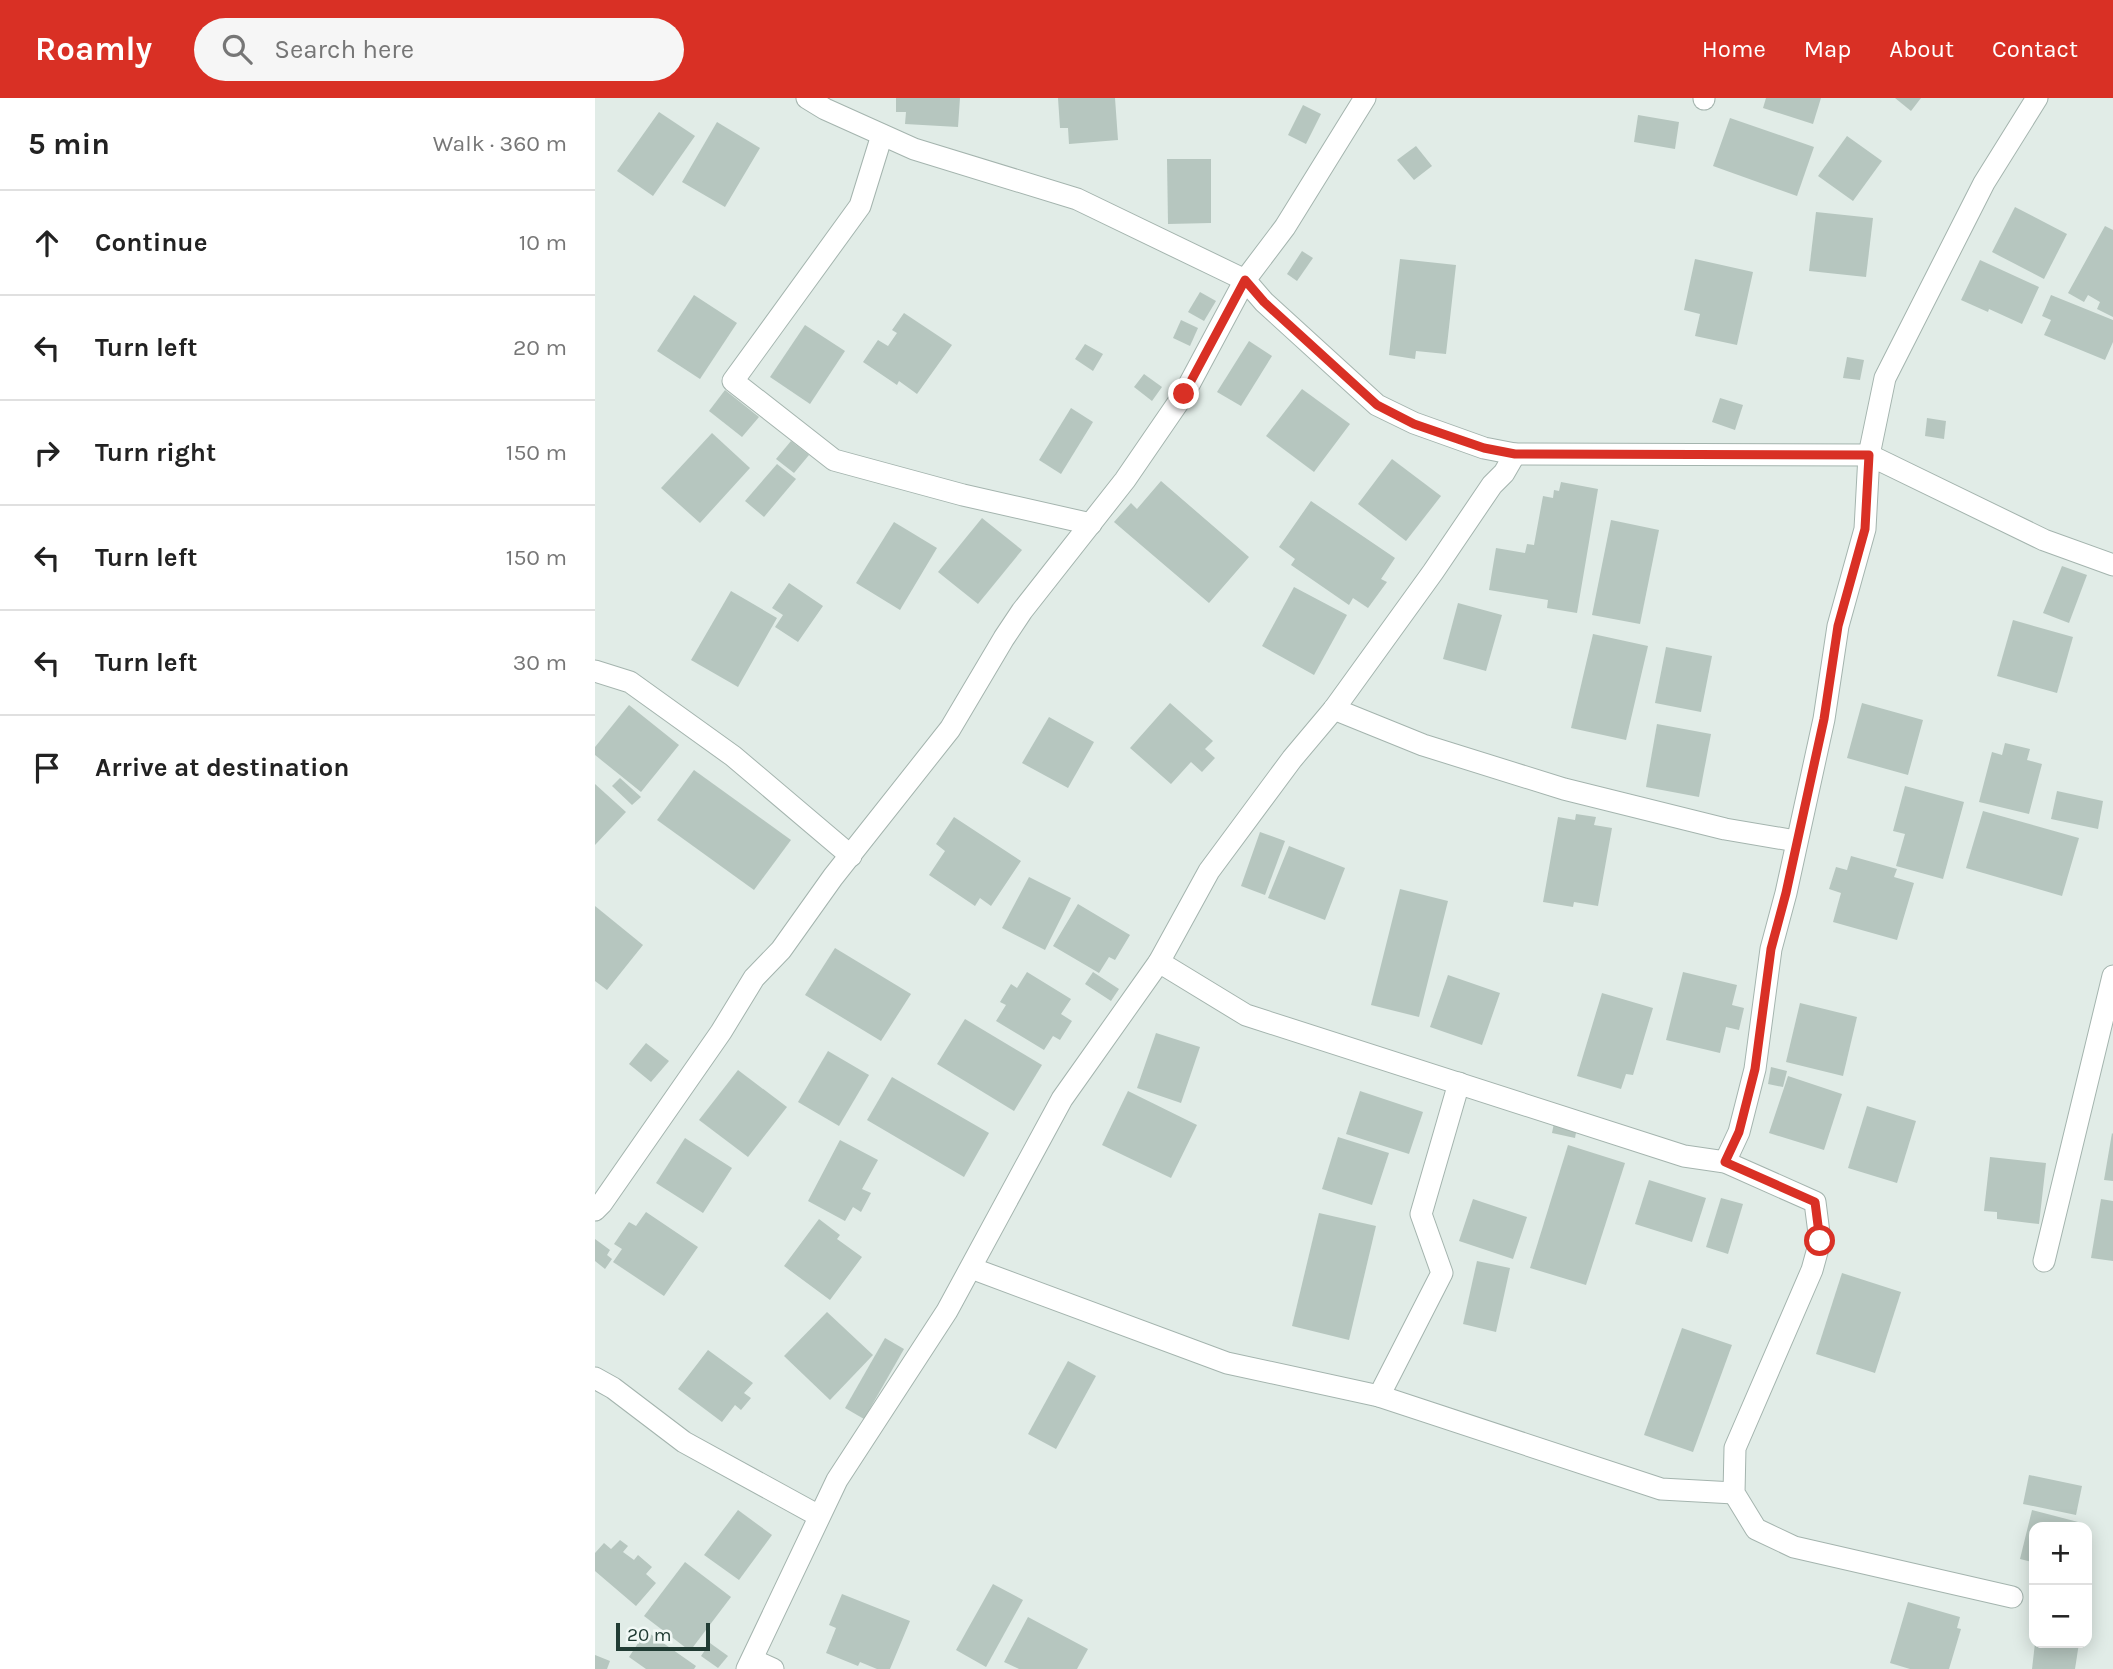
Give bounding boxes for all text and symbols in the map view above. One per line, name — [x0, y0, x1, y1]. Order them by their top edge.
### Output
search box — [194, 18, 684, 81]
text: Roamly — [35, 30, 152, 68]
icon: search — [218, 30, 256, 68]
text: Search here — [274, 34, 414, 65]
text: Home — [1702, 35, 1766, 63]
text: Map — [1804, 35, 1851, 63]
text: About — [1889, 35, 1954, 63]
text: Contact — [1992, 35, 2078, 63]
text: 5 min — [28, 126, 110, 162]
text: Walk · 360 m — [433, 130, 567, 157]
icon: ahead — [28, 224, 66, 262]
text: Continue — [95, 227, 207, 258]
text: 10 m — [519, 229, 567, 256]
icon: left — [28, 329, 66, 367]
text: Turn left — [95, 332, 197, 363]
text: 20 m — [513, 334, 567, 361]
route end — [1168, 378, 1199, 409]
icon: right — [28, 434, 66, 472]
text: Turn right — [95, 437, 216, 468]
text: 150 m — [506, 439, 567, 466]
icon: left — [28, 539, 66, 577]
text: Turn left — [95, 542, 197, 573]
text: 150 m — [506, 544, 567, 571]
icon: left — [28, 644, 66, 682]
text: Turn left — [95, 647, 197, 678]
text: 30 m — [513, 649, 567, 676]
icon: arrive — [28, 749, 66, 787]
text: Arrive at destination — [95, 752, 349, 783]
route start — [1804, 1225, 1835, 1256]
map controls — [2029, 1522, 2092, 1648]
button: + — [2029, 1522, 2092, 1585]
button: − — [2029, 1585, 2092, 1648]
scale bar — [616, 1620, 711, 1652]
text: 20 m — [627, 1624, 672, 1646]

